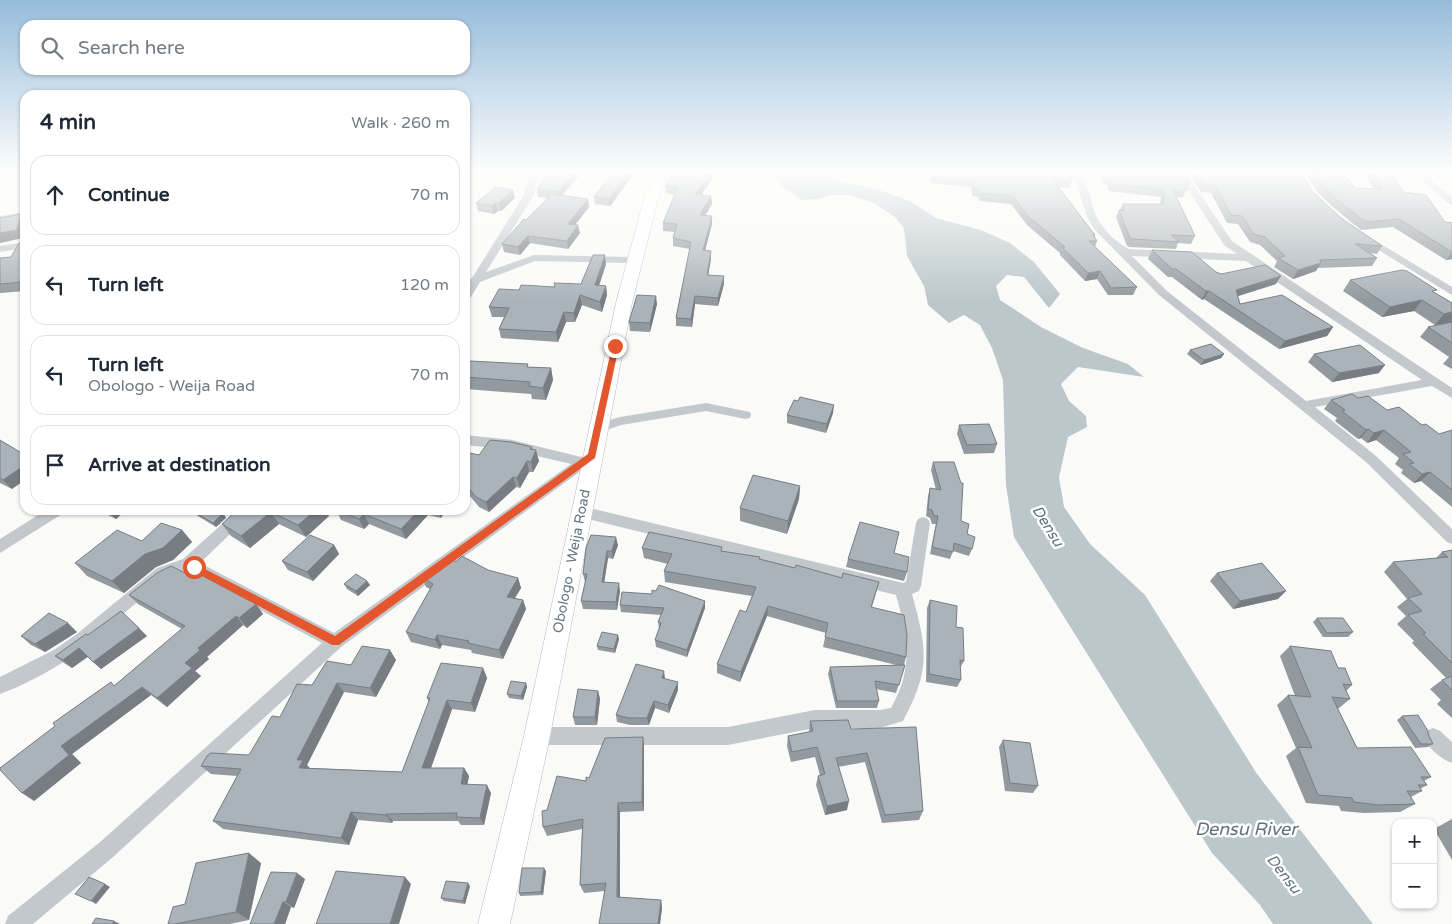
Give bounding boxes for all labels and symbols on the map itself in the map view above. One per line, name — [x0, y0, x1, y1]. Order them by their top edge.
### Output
route end — [604, 335, 627, 358]
street label: Obologo - Weija Road — [549, 488, 594, 634]
water label: Densu — [1028, 502, 1068, 551]
route start — [183, 556, 206, 579]
water label: Densu River — [1195, 818, 1299, 840]
water label: Densu — [1263, 851, 1305, 898]

